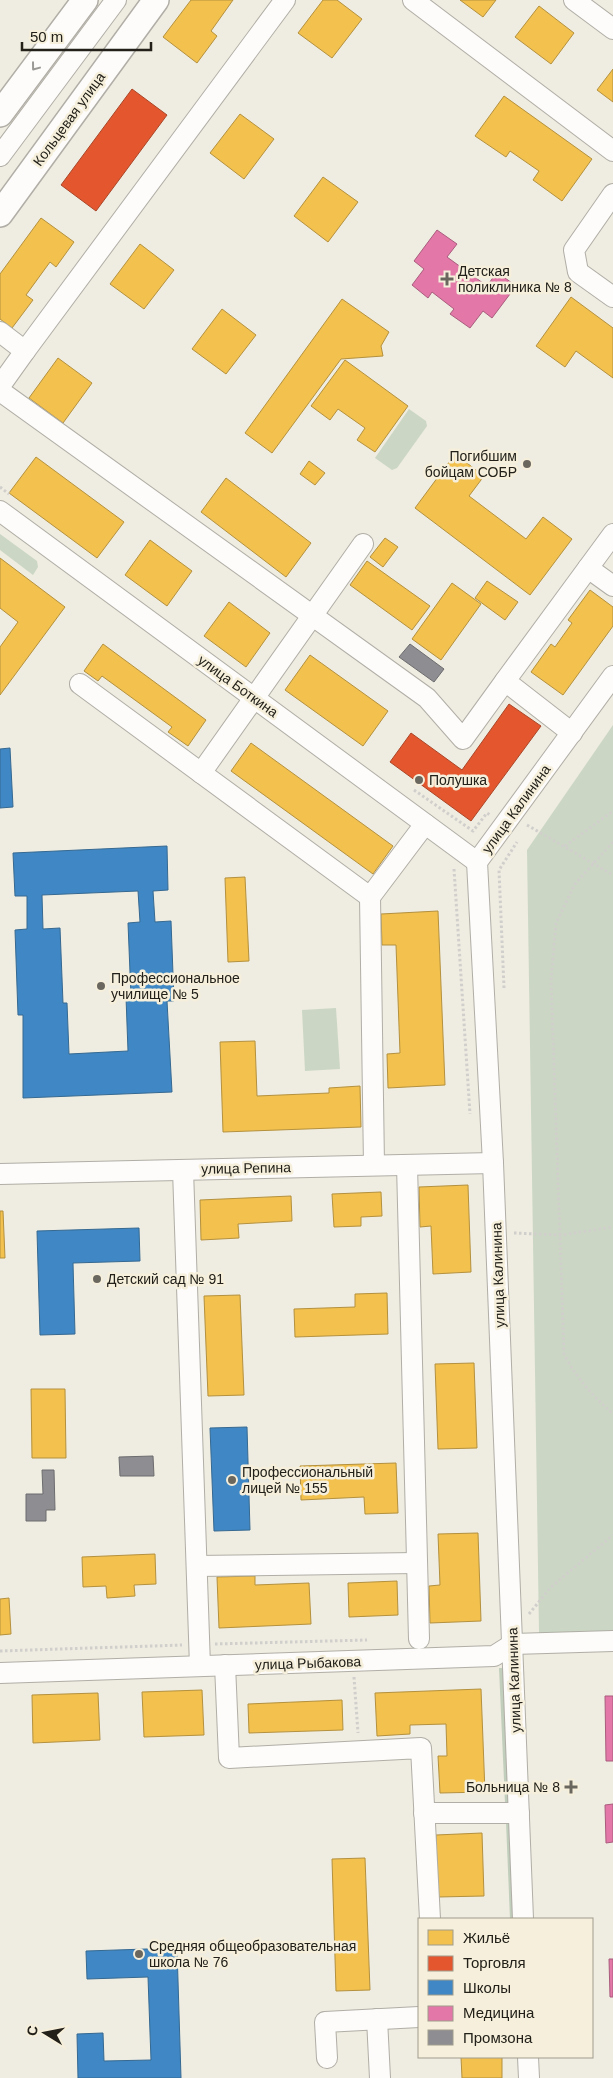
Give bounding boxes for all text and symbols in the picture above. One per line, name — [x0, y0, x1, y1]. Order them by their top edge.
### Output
scale bar — [22, 20, 151, 52]
text: 50 m — [30, 28, 63, 45]
one-way arrow — [32, 61, 41, 71]
street label: Кольцевая улица — [30, 69, 108, 169]
place label: Детская поликлиника № 8 — [458, 263, 572, 295]
marker: Детская поликлиника № 8 — [440, 272, 454, 286]
place label: Погибшим бойцам СОБР — [425, 448, 517, 480]
marker: Погибшим бойцам СОБР — [521, 458, 533, 470]
street label: улица Боткина — [195, 652, 281, 720]
street label: улица Калинина — [479, 762, 554, 856]
place label: Полушка — [429, 772, 487, 788]
marker: Полушка — [413, 774, 425, 786]
place label: Профессиональное училище № 5 — [111, 970, 240, 1002]
marker: Профессиональное училище № 5 — [95, 980, 107, 992]
street label: улица Репина — [201, 1159, 291, 1177]
street label: улица Калинина — [488, 1222, 508, 1328]
place label: Детский сад № 91 — [107, 1271, 224, 1287]
marker: Детский сад № 91 — [91, 1273, 103, 1285]
place label: Профессиональный лицей № 155 — [242, 1464, 373, 1496]
marker: Профессиональный лицей № 155 — [226, 1474, 238, 1486]
street label: улица Калинина — [504, 1627, 524, 1733]
street label: улица Рыбакова — [255, 1653, 362, 1673]
place label: Больница № 8 — [466, 1779, 560, 1795]
marker: Больница № 8 — [564, 1780, 578, 1794]
legend — [418, 1918, 593, 2058]
text: Жильё — [463, 1929, 510, 1946]
place label: Средняя общеобразовательная школа № 76 — [149, 1938, 356, 1970]
marker: Средняя общеобразовательная школа № 76 — [133, 1948, 145, 1960]
text: Торговля — [463, 1954, 526, 1971]
text: Школы — [463, 1979, 511, 1996]
text: Медицина — [463, 2004, 535, 2021]
north arrow — [20, 2008, 70, 2058]
text: С — [23, 2024, 41, 2037]
text: Промзона — [463, 2029, 533, 2046]

